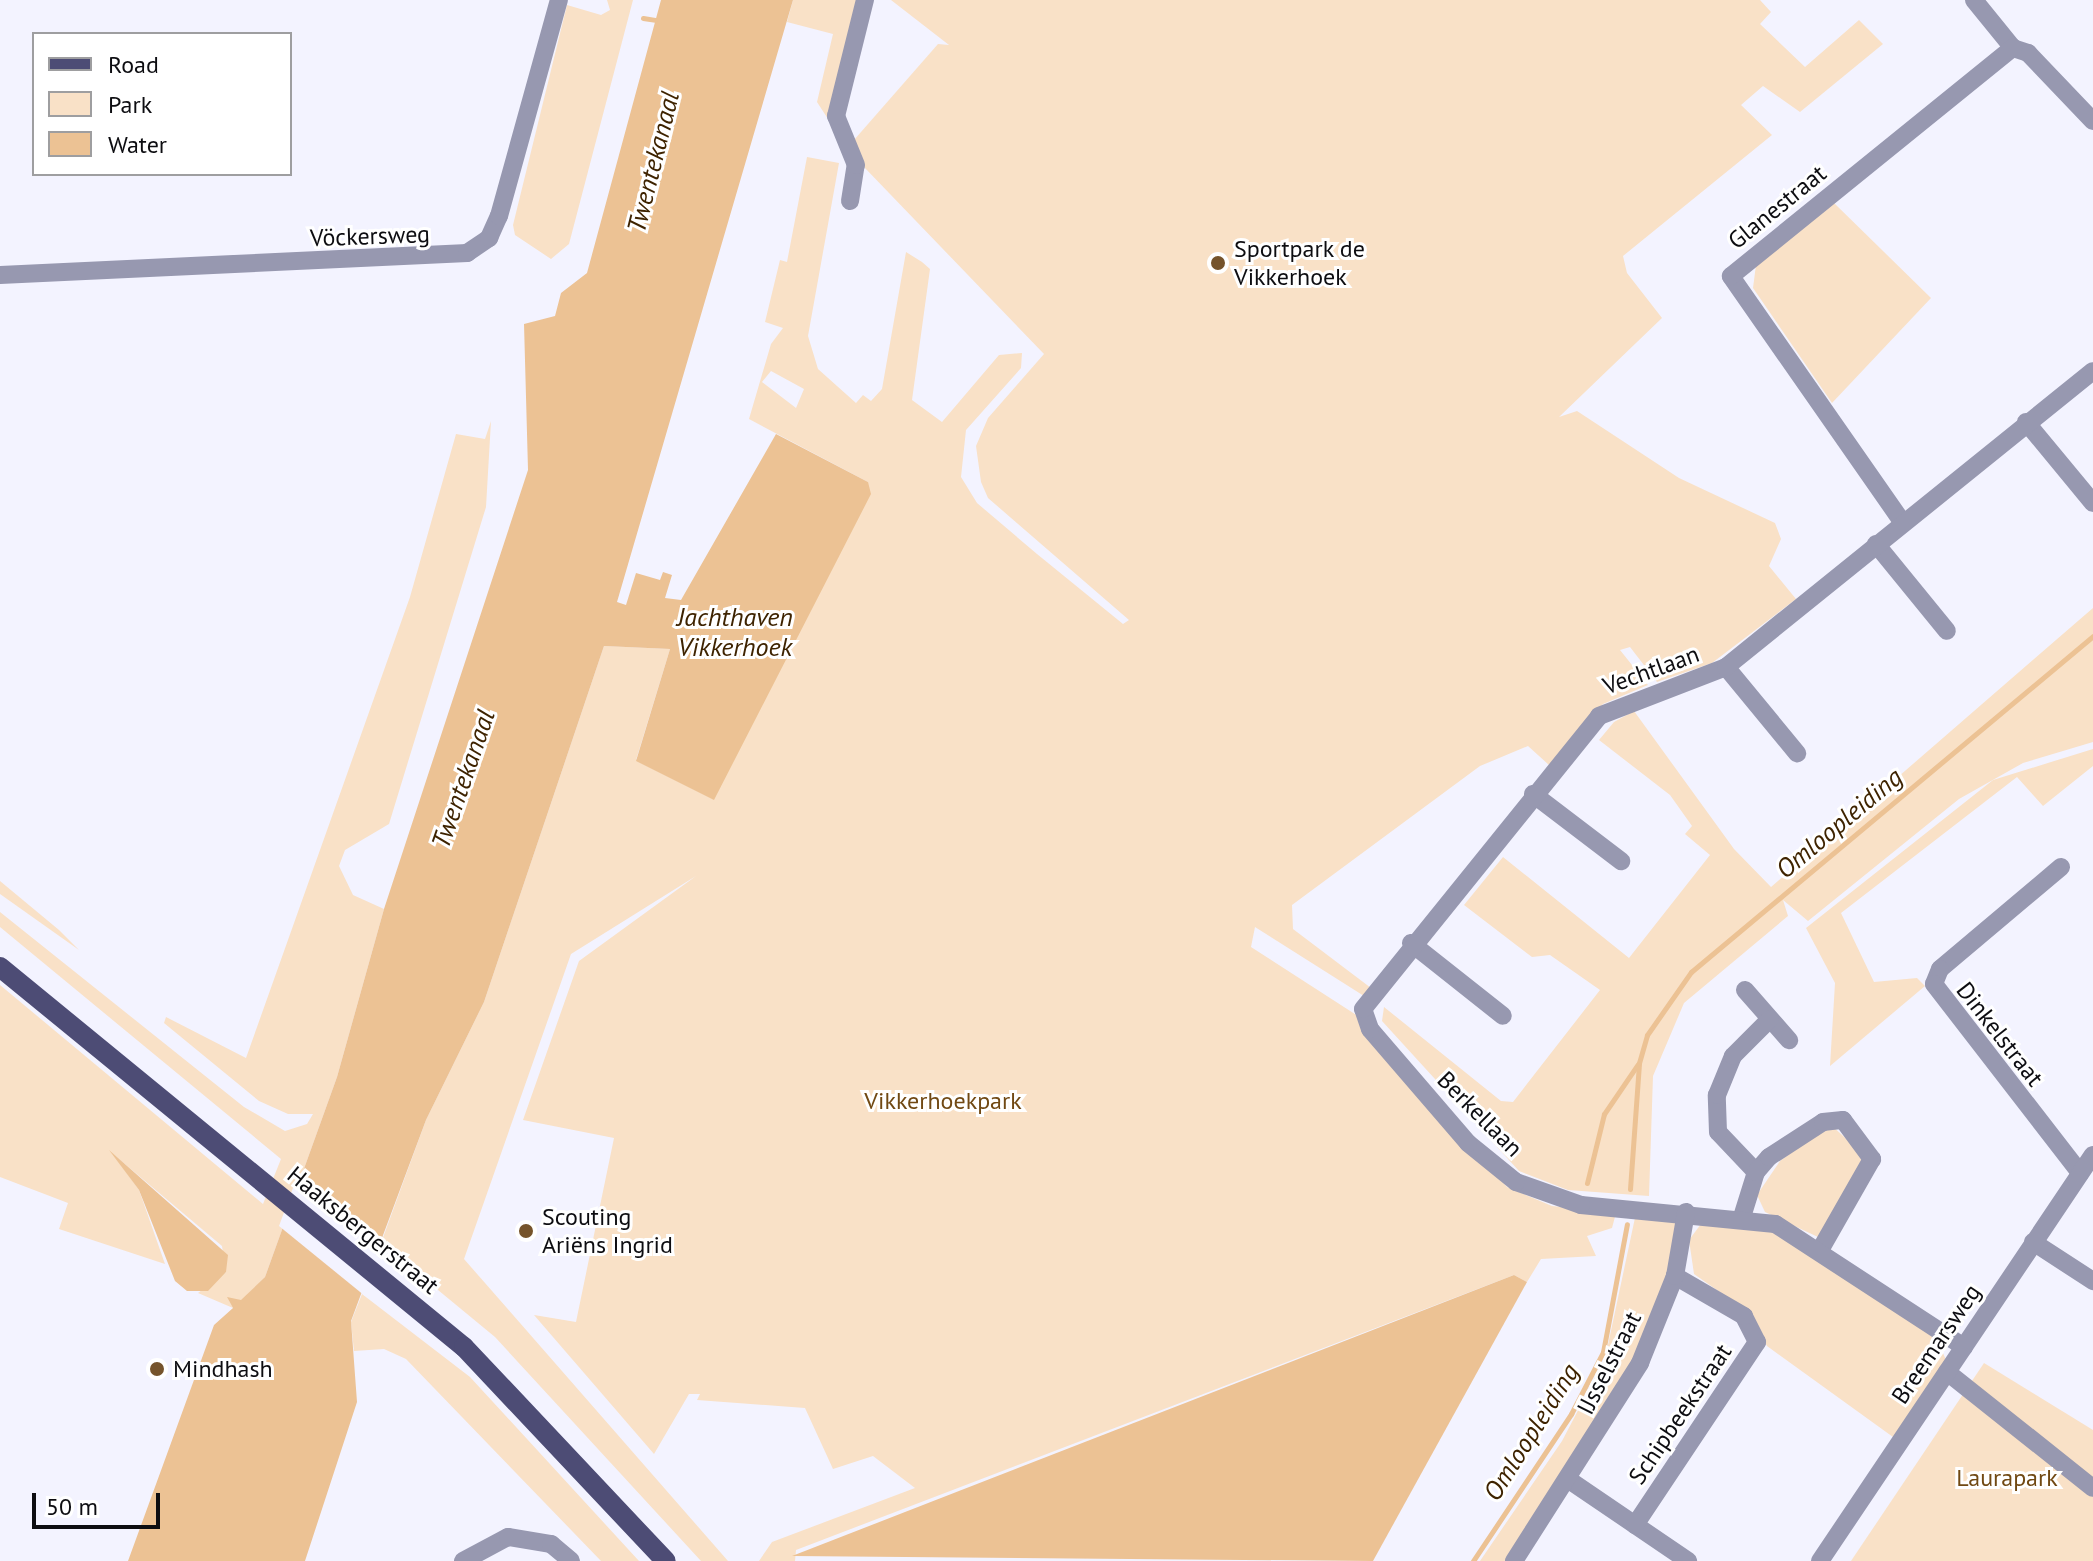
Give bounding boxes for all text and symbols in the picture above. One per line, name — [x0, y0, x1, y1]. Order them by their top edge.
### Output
legend — [32, 32, 292, 176]
text: Road — [108, 49, 159, 80]
water label: Twentekanaal — [620, 88, 686, 236]
text: Park — [108, 89, 152, 120]
text: Water — [108, 129, 167, 160]
street label: Glanestraat — [1722, 159, 1832, 255]
street label: Vöckersweg — [310, 220, 430, 252]
place label: Sportpark de Vikkerhoek — [1234, 235, 1366, 291]
marker: Sportpark de Vikkerhoek — [1209, 254, 1227, 272]
water label: Jachthaven Vikkerhoek — [677, 601, 793, 662]
street label: Vechtlaan — [1599, 639, 1703, 701]
water label: Twentekanaal — [425, 706, 501, 852]
water label: Omloopleiding — [1769, 761, 1909, 885]
street label: Dinkelstraat — [1950, 976, 2050, 1092]
street label: Berkellaan — [1431, 1065, 1529, 1163]
park label: Vikkerhoekpark — [864, 1087, 1022, 1115]
street label: Haaksbergerstraat — [281, 1160, 445, 1300]
place label: Scouting Ariëns Ingrid — [542, 1203, 673, 1259]
marker: Scouting Ariëns Ingrid — [517, 1222, 535, 1240]
street label: Breemarsweg — [1885, 1279, 1987, 1409]
street label: IJsselstraat — [1571, 1307, 1647, 1419]
street label: Schipbeekstraat — [1622, 1338, 1738, 1490]
place label: Mindhash — [173, 1355, 273, 1383]
water label: Omloopleiding — [1477, 1358, 1585, 1506]
marker: Mindhash — [148, 1360, 166, 1378]
park label: Laurapark — [1956, 1464, 2058, 1492]
scale bar — [36, 1477, 164, 1527]
text: 50 m — [46, 1491, 98, 1522]

